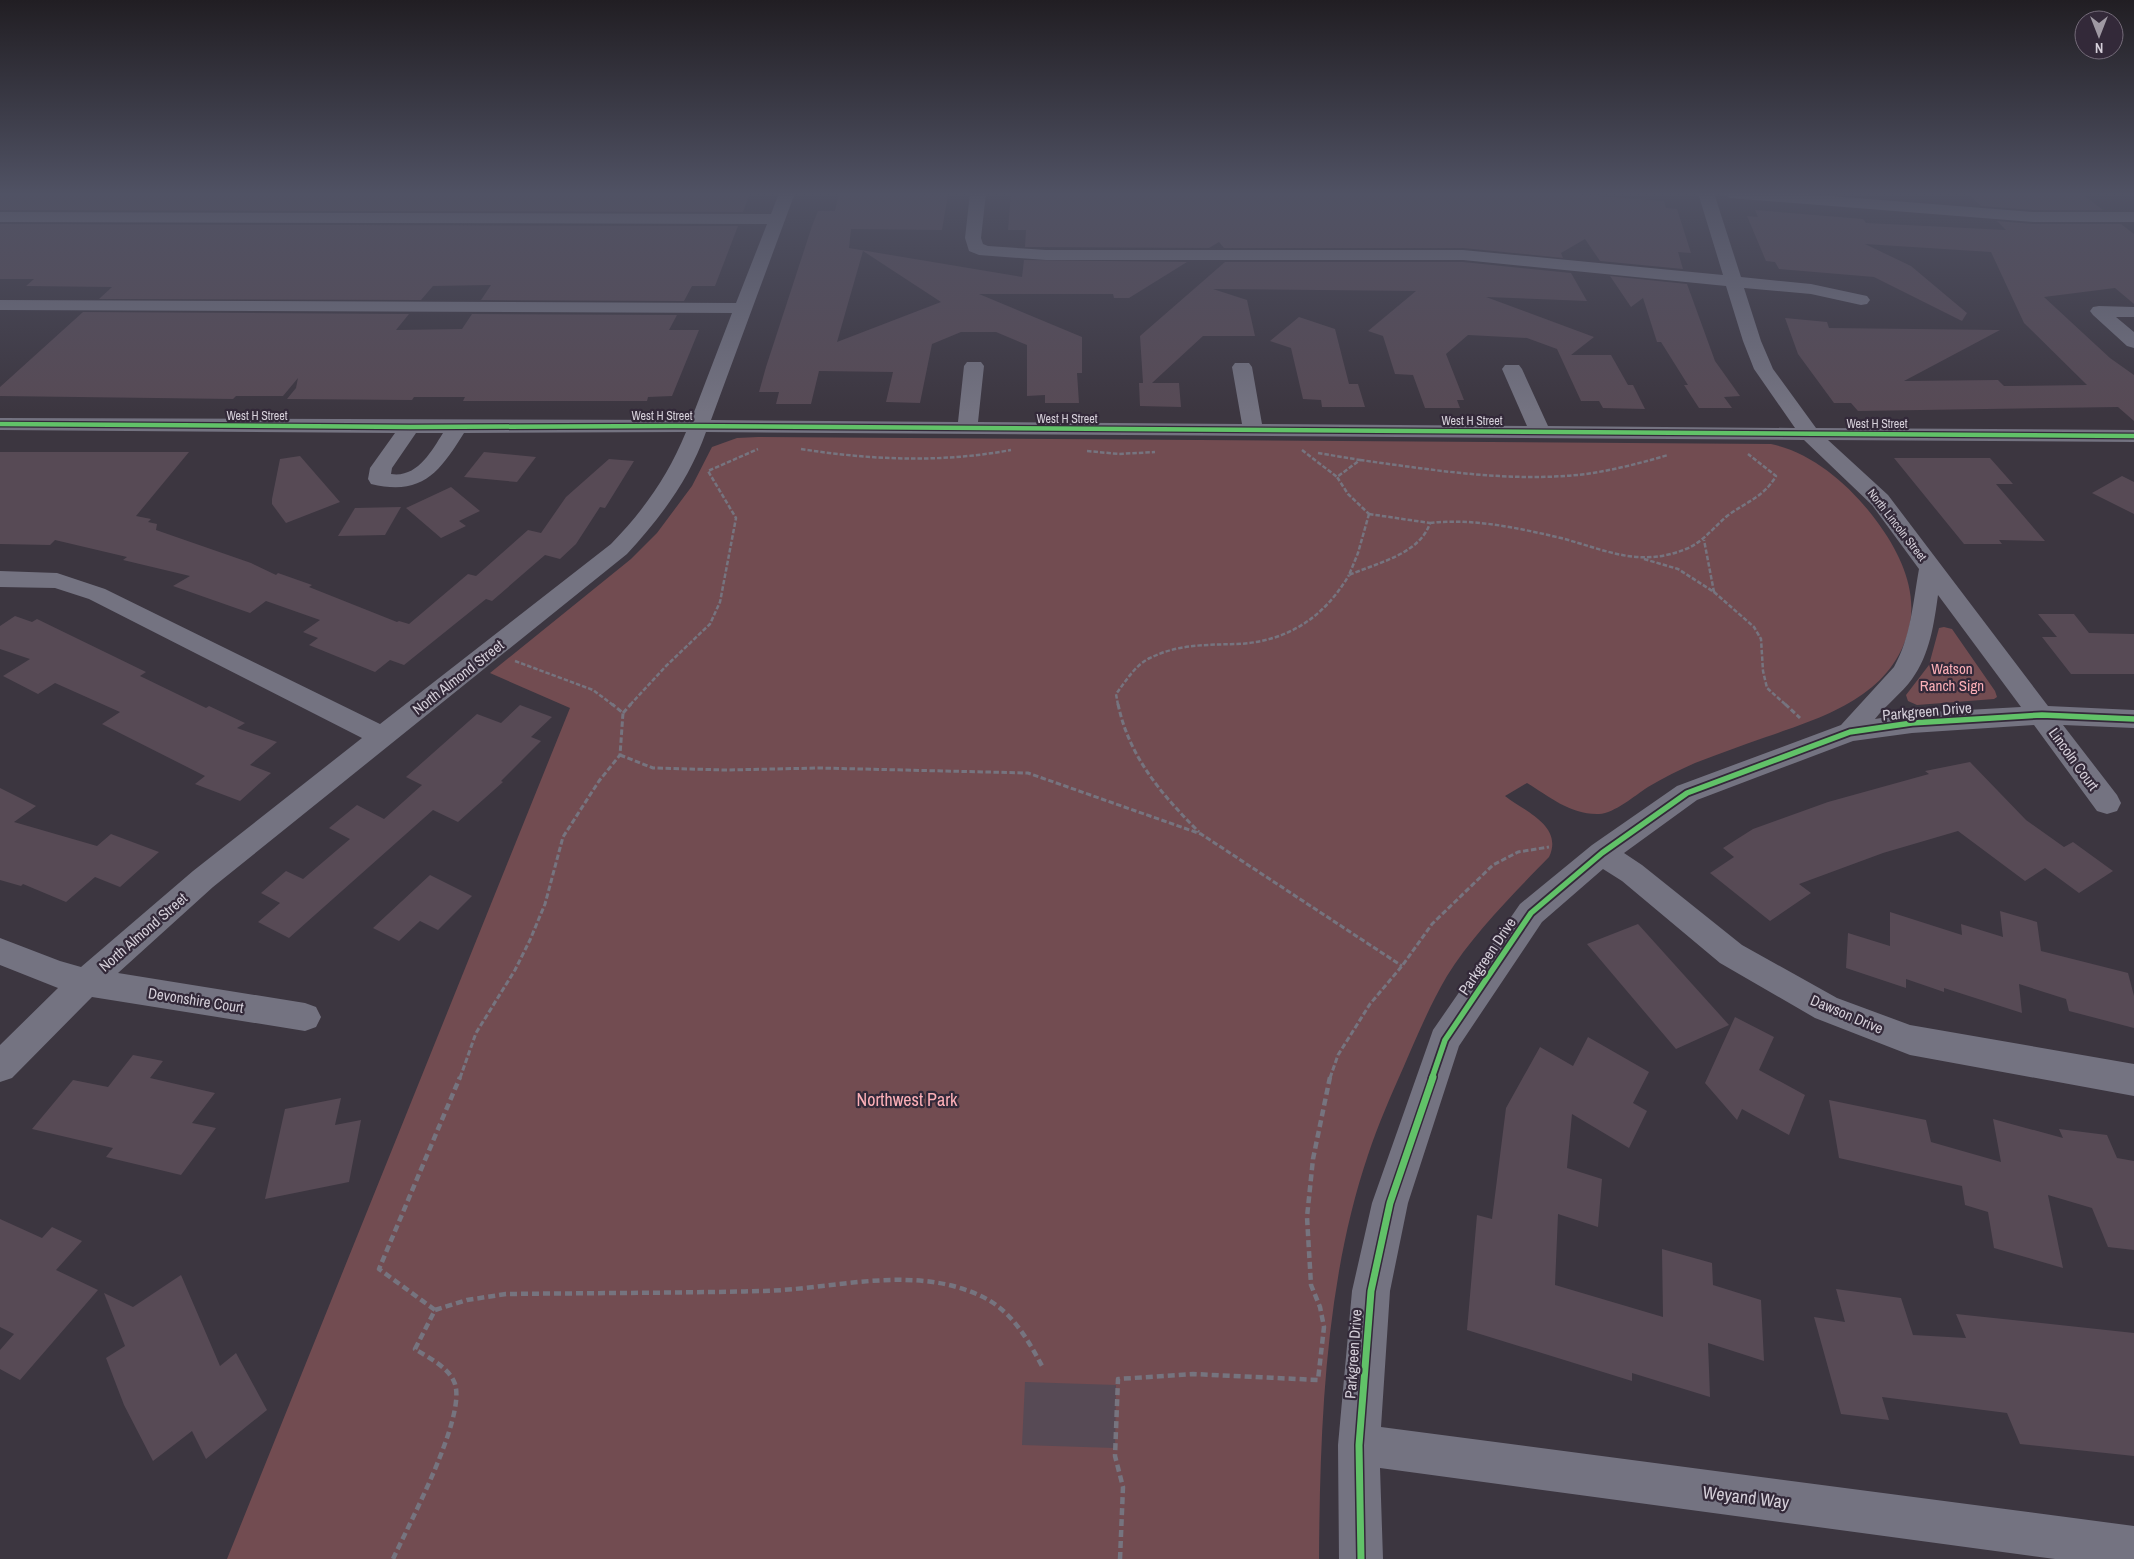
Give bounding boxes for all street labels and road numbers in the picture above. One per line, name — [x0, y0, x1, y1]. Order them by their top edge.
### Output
street label: West H Street — [226, 408, 288, 424]
street label: West H Street — [631, 408, 693, 424]
street label: West H Street — [1036, 411, 1098, 427]
street label: West H Street — [1441, 413, 1503, 429]
street label: West H Street — [1846, 416, 1908, 432]
street label: North Lincoln Street — [1864, 486, 1930, 565]
street label: North Almond Street — [408, 634, 509, 719]
street label: Parkgreen Drive — [1881, 697, 1973, 725]
street label: Lincoln Court — [2044, 723, 2104, 795]
street label: North Almond Street — [94, 887, 192, 976]
street label: Parkgreen Drive — [1453, 913, 1521, 999]
street label: Devonshire Court — [147, 982, 246, 1018]
street label: Dawson Drive — [1807, 989, 1887, 1039]
street label: Parkgreen Drive — [1339, 1308, 1367, 1399]
street label: Weyand Way — [1701, 1479, 1791, 1515]

